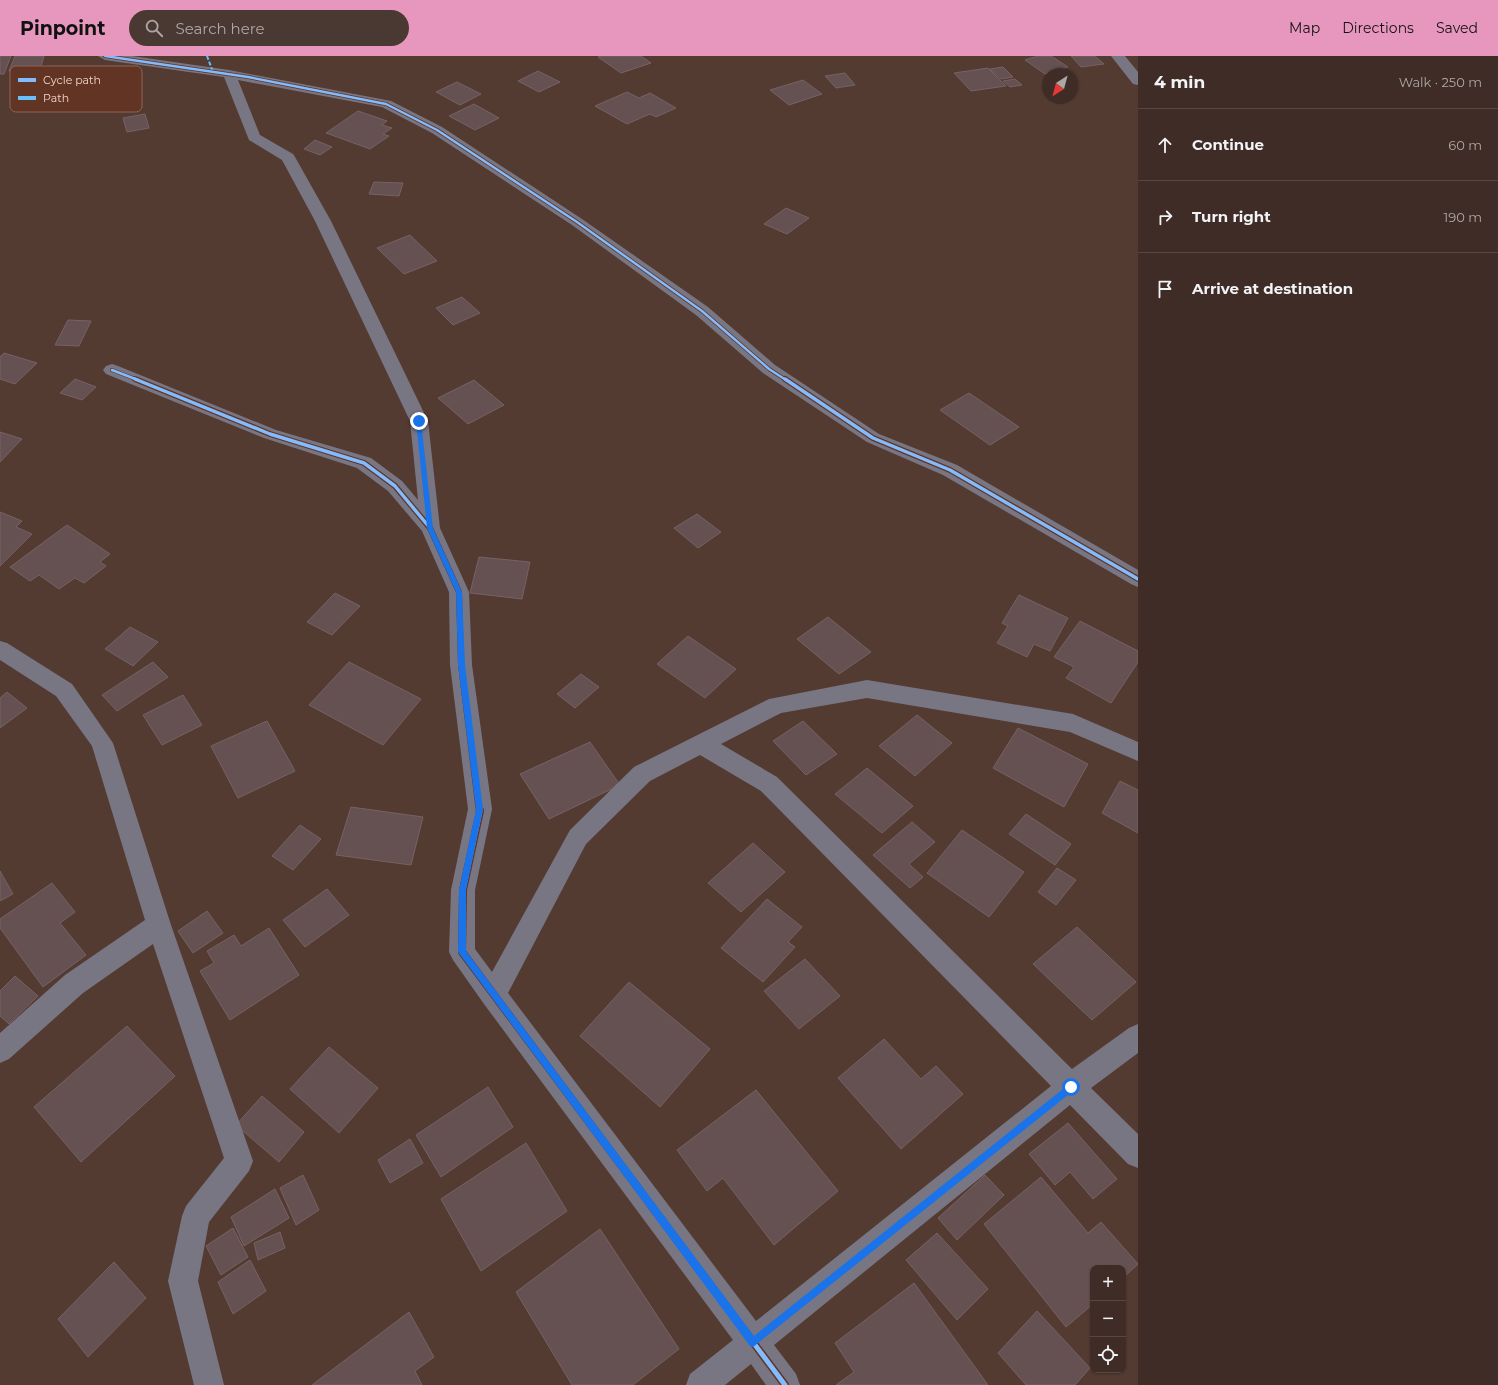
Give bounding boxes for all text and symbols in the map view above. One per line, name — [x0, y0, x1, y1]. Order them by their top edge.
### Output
search box — [129, 10, 409, 46]
text: Pinpoint — [20, 17, 105, 40]
icon: search — [143, 17, 165, 39]
text: Search here — [175, 19, 265, 38]
text: Map — [1289, 19, 1320, 37]
text: Directions — [1342, 19, 1414, 37]
text: Saved — [1436, 19, 1478, 37]
legend — [10, 66, 142, 112]
north arrow — [1042, 68, 1078, 104]
text: 4 min — [1154, 72, 1205, 92]
text: Cycle path — [43, 73, 101, 87]
text: Walk · 250 m — [1399, 74, 1482, 90]
text: Path — [43, 91, 69, 105]
icon: ahead — [1154, 134, 1176, 156]
text: Continue — [1192, 135, 1264, 154]
text: 60 m — [1448, 137, 1482, 153]
icon: right — [1154, 206, 1176, 228]
text: Turn right — [1192, 207, 1271, 226]
text: 190 m — [1444, 209, 1482, 225]
icon: arrive — [1154, 278, 1176, 300]
text: Arrive at destination — [1192, 279, 1353, 298]
route end — [410, 412, 428, 430]
route start — [1062, 1078, 1080, 1096]
map controls — [1090, 1265, 1126, 1373]
button: + — [1090, 1265, 1126, 1301]
button: − — [1090, 1301, 1126, 1337]
button: locate — [1090, 1337, 1126, 1373]

